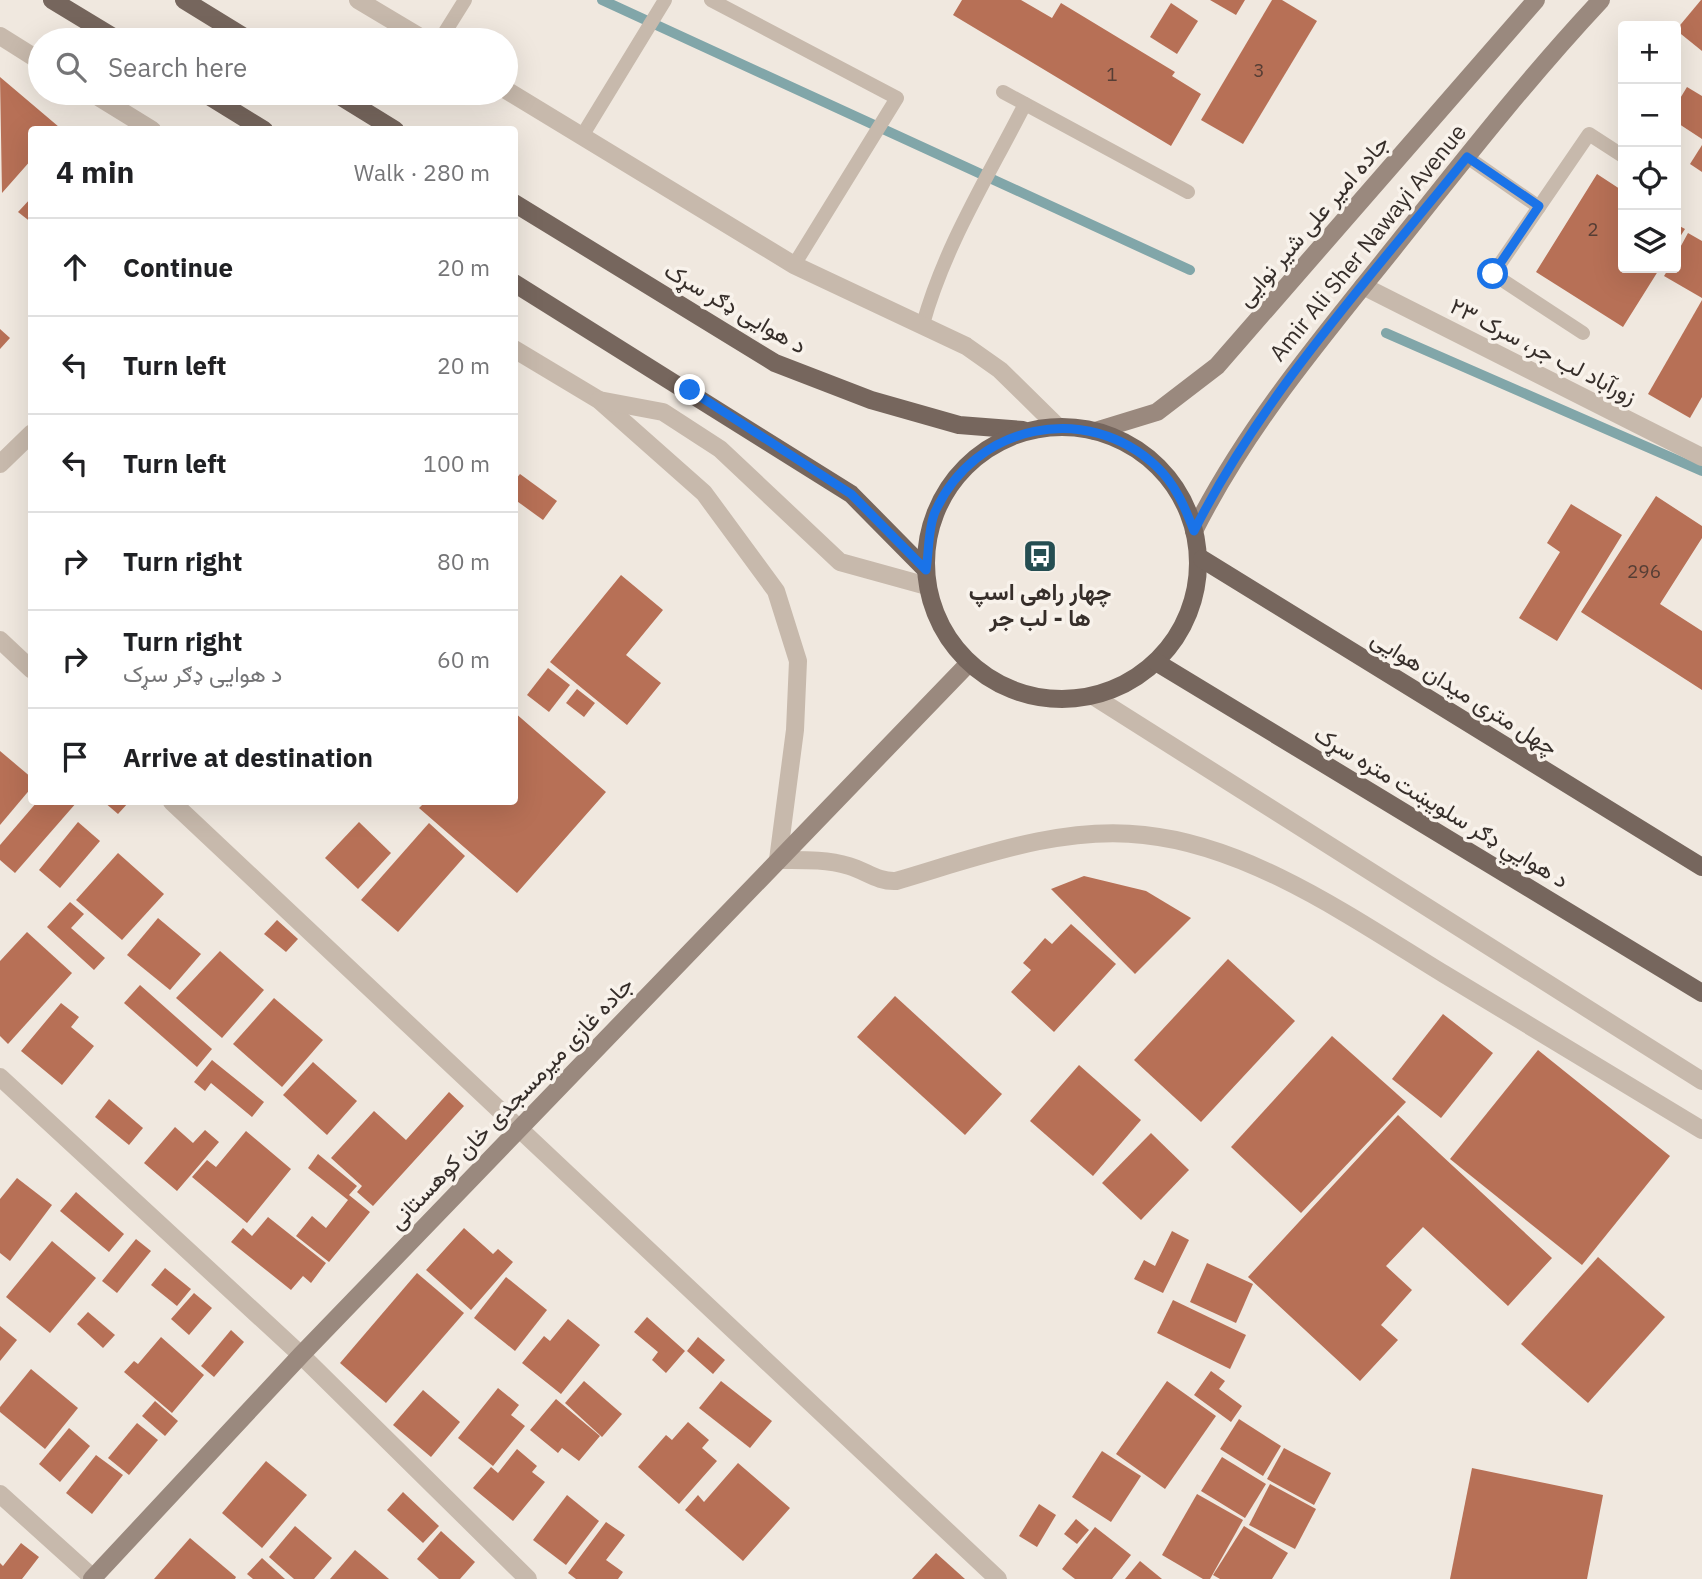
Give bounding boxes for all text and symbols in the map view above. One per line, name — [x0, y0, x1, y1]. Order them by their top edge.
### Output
map controls — [1618, 21, 1681, 273]
button: + — [1618, 21, 1681, 84]
search box — [28, 28, 518, 105]
icon: search — [52, 48, 90, 86]
text: Search here — [108, 50, 247, 84]
house number: 3 — [1253, 58, 1265, 82]
house number: 1 — [1106, 62, 1118, 86]
button: − — [1618, 84, 1681, 147]
street label: Amir Ali Sher Nawayi Avenue — [1262, 117, 1472, 367]
street label: جاده امیر علی شیر نوایی — [1229, 128, 1396, 313]
button: locate — [1618, 147, 1681, 210]
text: 4 min — [56, 152, 134, 191]
text: Walk · 280 m — [354, 157, 490, 187]
button: layers — [1618, 210, 1681, 273]
house number: 2 — [1587, 217, 1599, 241]
icon: ahead — [56, 248, 94, 286]
text: Continue — [123, 250, 233, 284]
text: 20 m — [437, 252, 490, 282]
street label: د هوایی ډګر سړک — [658, 254, 812, 362]
route start — [1477, 258, 1508, 289]
street label: زورآباد لب جر، سرک ۲۳ — [1445, 290, 1642, 411]
icon: left — [56, 346, 94, 384]
text: Turn left — [123, 348, 226, 382]
text: 20 m — [437, 350, 490, 380]
route end — [674, 374, 705, 405]
icon: left — [56, 444, 94, 482]
text: Turn left — [123, 446, 226, 480]
text: 100 m — [423, 448, 490, 478]
bus stop icon: چهار راهی اسپ ها - لب جر — [1021, 537, 1059, 575]
icon: right — [56, 542, 94, 580]
text: Turn right — [123, 544, 242, 578]
text: 80 m — [437, 546, 490, 576]
house number: 296 — [1627, 559, 1661, 583]
place label: چهار راهی اسپ ها - لب جر — [969, 576, 1111, 633]
street label: چهل متری میدان هوایی — [1365, 622, 1564, 763]
text: Turn right — [123, 624, 242, 658]
icon: right — [56, 640, 94, 678]
text: 60 m — [437, 644, 490, 674]
text: د هوایی ډګر سړک — [123, 658, 282, 688]
street label: د هوايي ډګر سلویښت متره سړک — [1307, 718, 1575, 898]
icon: arrive — [56, 738, 94, 776]
text: Arrive at destination — [123, 740, 373, 774]
street label: جاده غازی میرمسجدی خان کوهستانی — [381, 969, 640, 1236]

